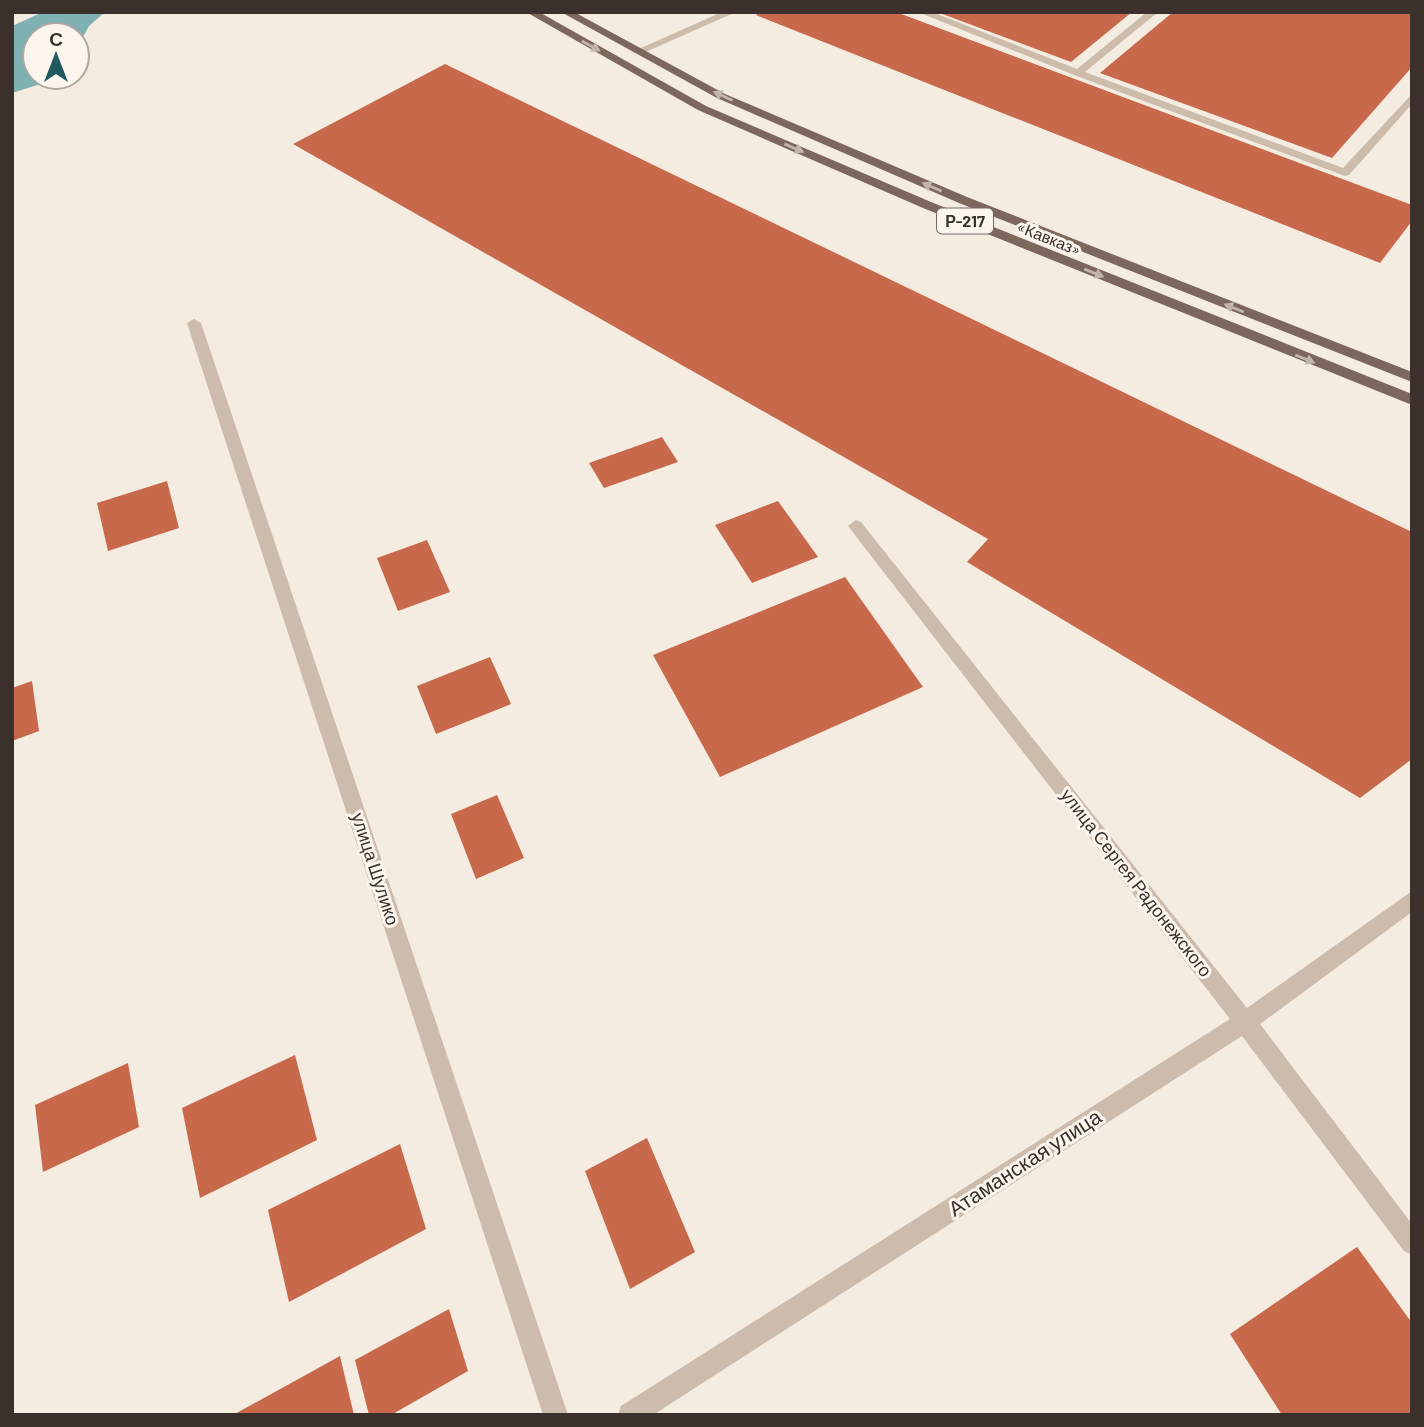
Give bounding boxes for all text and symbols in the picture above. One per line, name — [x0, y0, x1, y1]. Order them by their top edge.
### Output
north arrow — [21, 21, 91, 91]
text: С — [49, 27, 63, 50]
one-way arrow — [581, 40, 600, 52]
one-way arrow — [713, 91, 733, 102]
one-way arrow — [783, 142, 804, 153]
one-way arrow — [922, 181, 942, 193]
road number: Р-217 — [937, 209, 993, 234]
street label: «Кавказ» — [1014, 216, 1084, 259]
one-way arrow — [1084, 268, 1105, 279]
one-way arrow — [1223, 303, 1244, 314]
one-way arrow — [1294, 354, 1315, 365]
street label: улица Сергея Радонежского — [1057, 784, 1217, 981]
street label: улица Шулико — [347, 810, 404, 928]
street label: Атаманская улица — [943, 1103, 1106, 1221]

